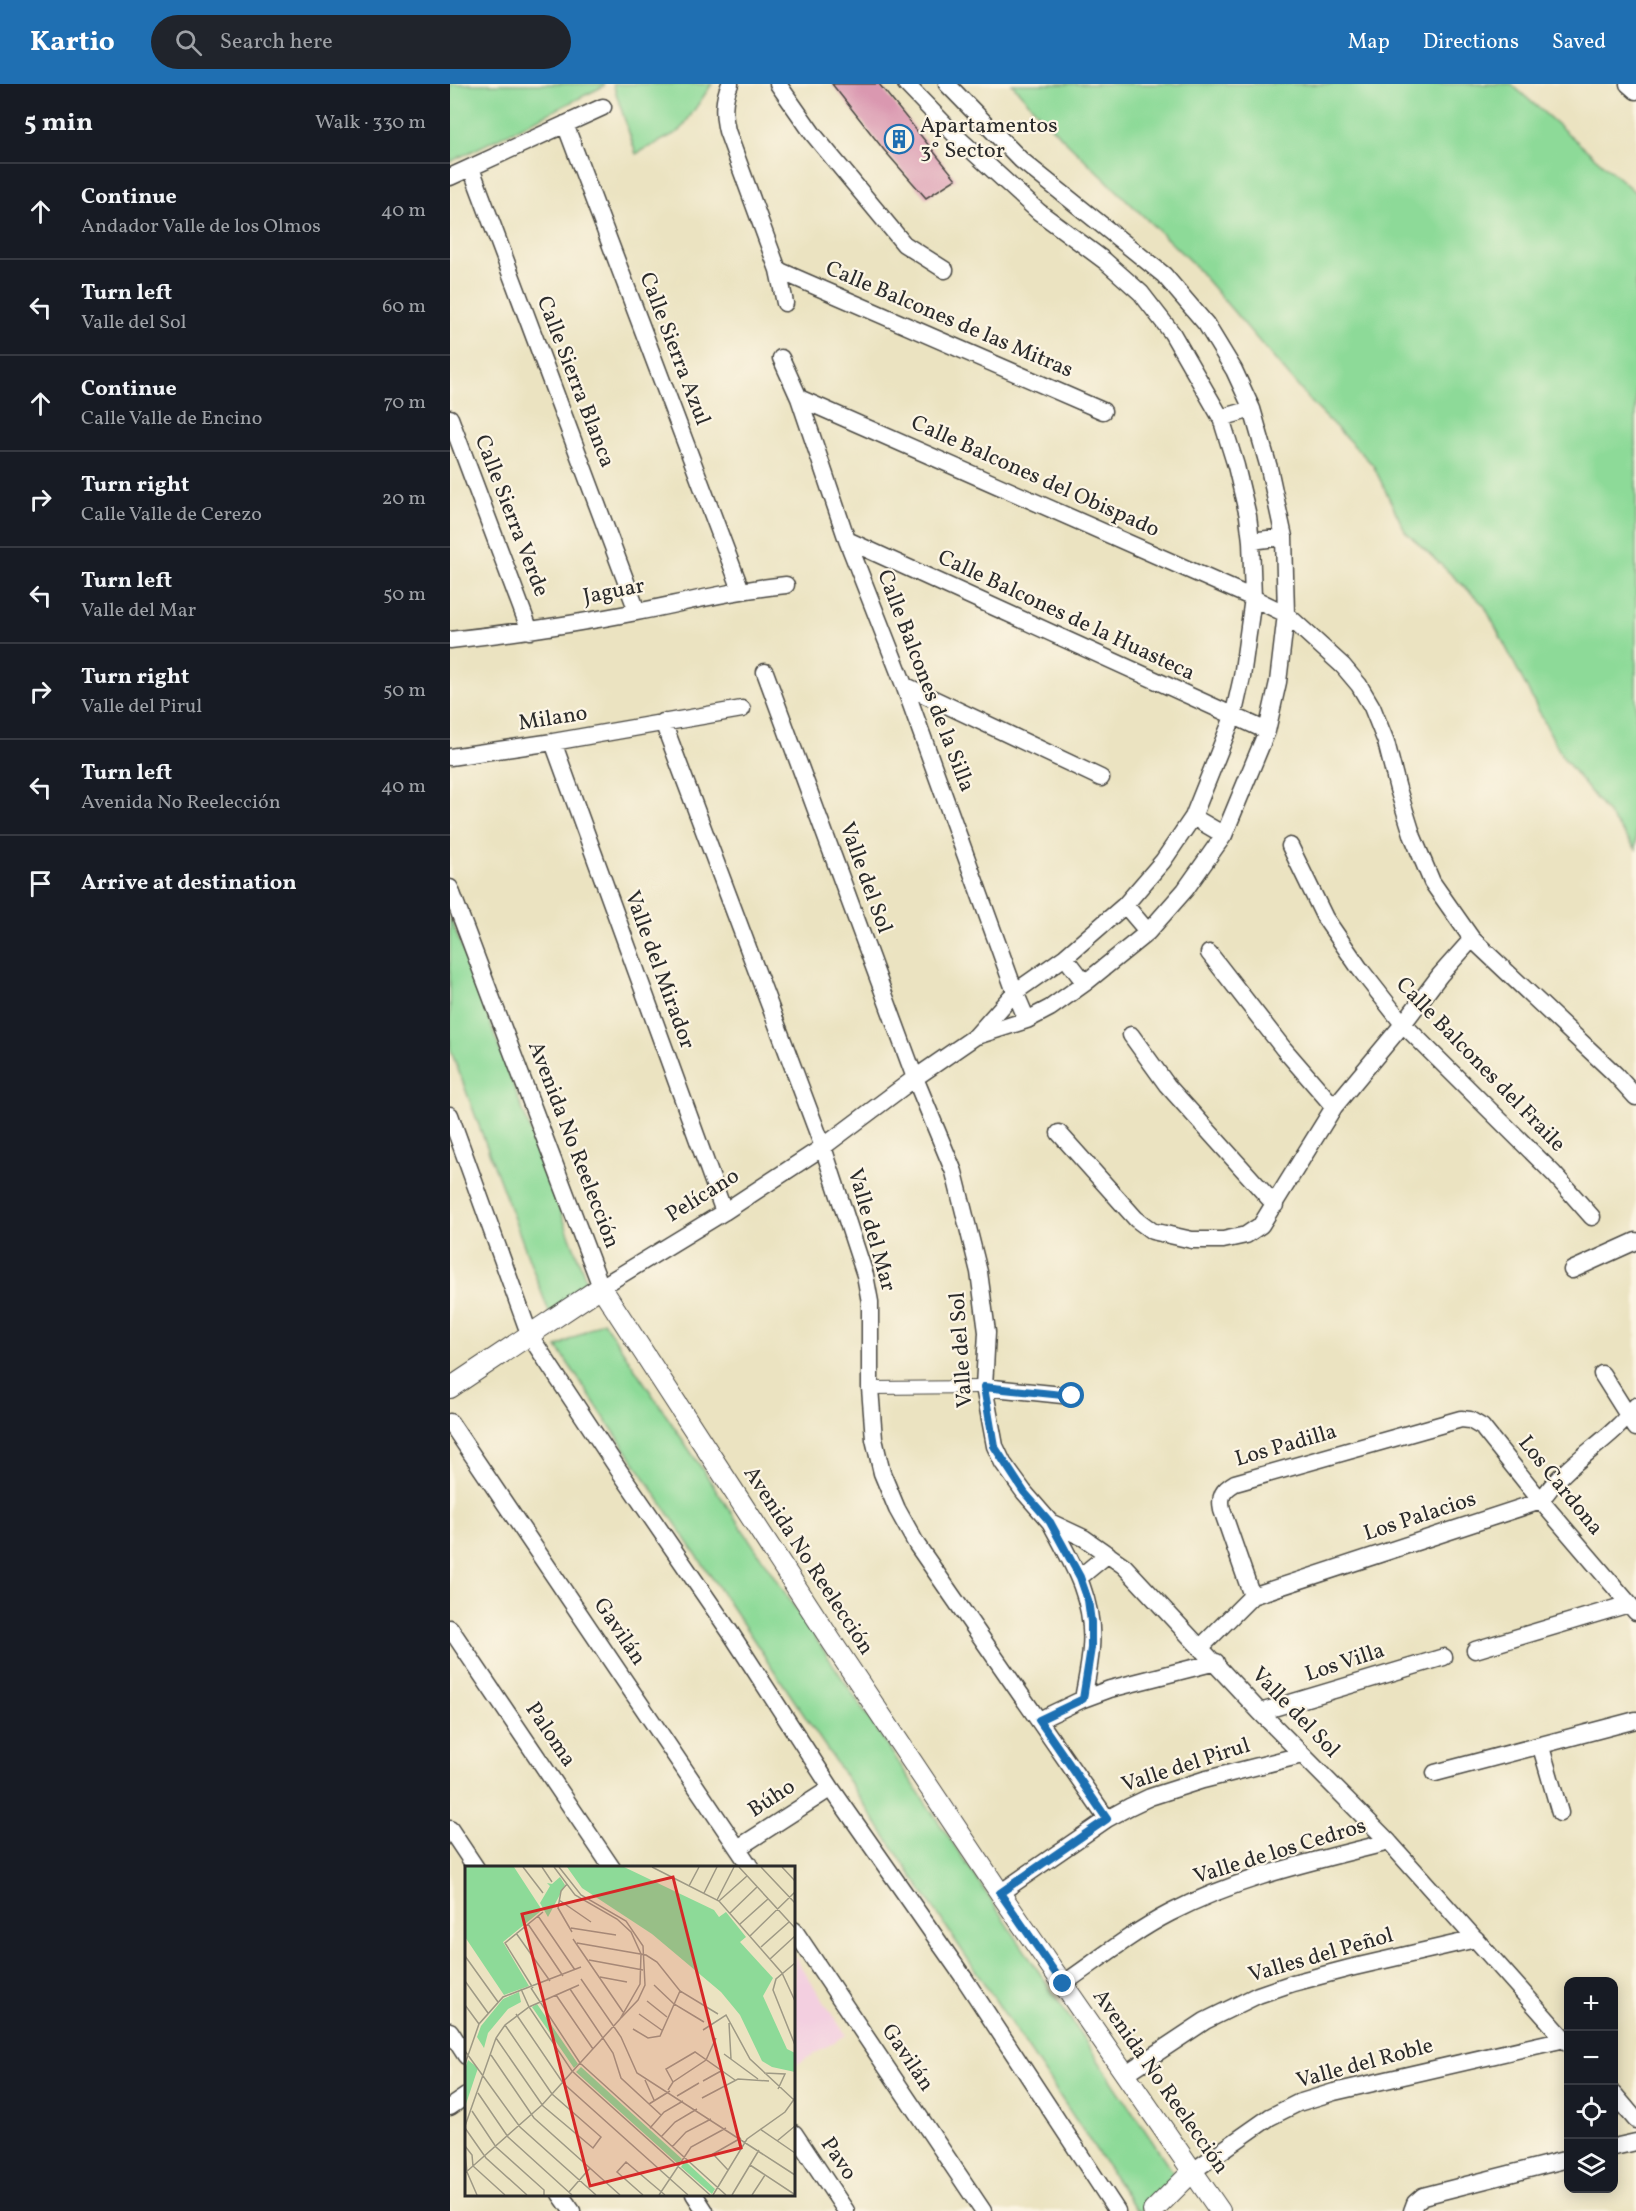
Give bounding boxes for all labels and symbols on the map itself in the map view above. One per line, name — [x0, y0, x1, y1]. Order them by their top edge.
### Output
place label: Apartamentos 3° Sector — [920, 111, 1058, 167]
building icon: Apartamentos 3° Sector — [883, 123, 915, 155]
street label: Calle Balcones de las Mitras — [820, 254, 1078, 386]
street label: Calle Sierra Azul — [631, 268, 717, 430]
street label: Calle Sierra Blanca — [528, 292, 622, 472]
street label: Calle Balcones del Obispado — [906, 408, 1164, 546]
street label: Calle Sierra Verde — [466, 431, 556, 601]
street label: Calle Balcones de la Huasteca — [932, 543, 1200, 689]
street label: Calle Balcones de la Silla — [868, 566, 982, 797]
street label: Jaguar — [581, 571, 647, 613]
street label: Milano — [516, 698, 590, 740]
street label: Valle del Sol — [831, 818, 899, 938]
street label: Valle del Mirador — [616, 886, 702, 1054]
street label: Calle Balcones del Fraile — [1388, 971, 1572, 1159]
street label: Avenida No Reelección — [519, 1037, 627, 1253]
street label: Pelícano — [660, 1161, 746, 1231]
street label: Valle del Mar — [839, 1165, 903, 1295]
street label: Valle del Sol — [942, 1291, 982, 1409]
route start — [1058, 1382, 1084, 1408]
street label: Los Padilla — [1231, 1417, 1341, 1475]
street label: Los Cardona — [1510, 1429, 1610, 1543]
street label: Avenida No Reelección — [735, 1460, 881, 1662]
street label: Los Palacios — [1360, 1484, 1480, 1550]
street label: Gavilán — [585, 1592, 653, 1672]
street label: Los Villa — [1301, 1636, 1389, 1690]
street label: Valle del Sol — [1244, 1660, 1346, 1766]
street label: Paloma — [517, 1696, 583, 1774]
street label: Valle del Pirul — [1118, 1731, 1254, 1801]
street label: Búho — [742, 1772, 802, 1826]
street label: Valle de los Cedros — [1190, 1811, 1370, 1893]
inset map — [465, 1866, 795, 2196]
street label: Valles del Peñol — [1245, 1921, 1397, 1991]
route end — [1049, 1970, 1075, 1996]
street label: Avenida No Reelección — [1084, 1983, 1236, 2181]
street label: Gavilán — [873, 2018, 941, 2098]
street label: Valle del Roble — [1293, 2031, 1437, 2097]
street label: Pavo — [812, 2131, 864, 2187]

